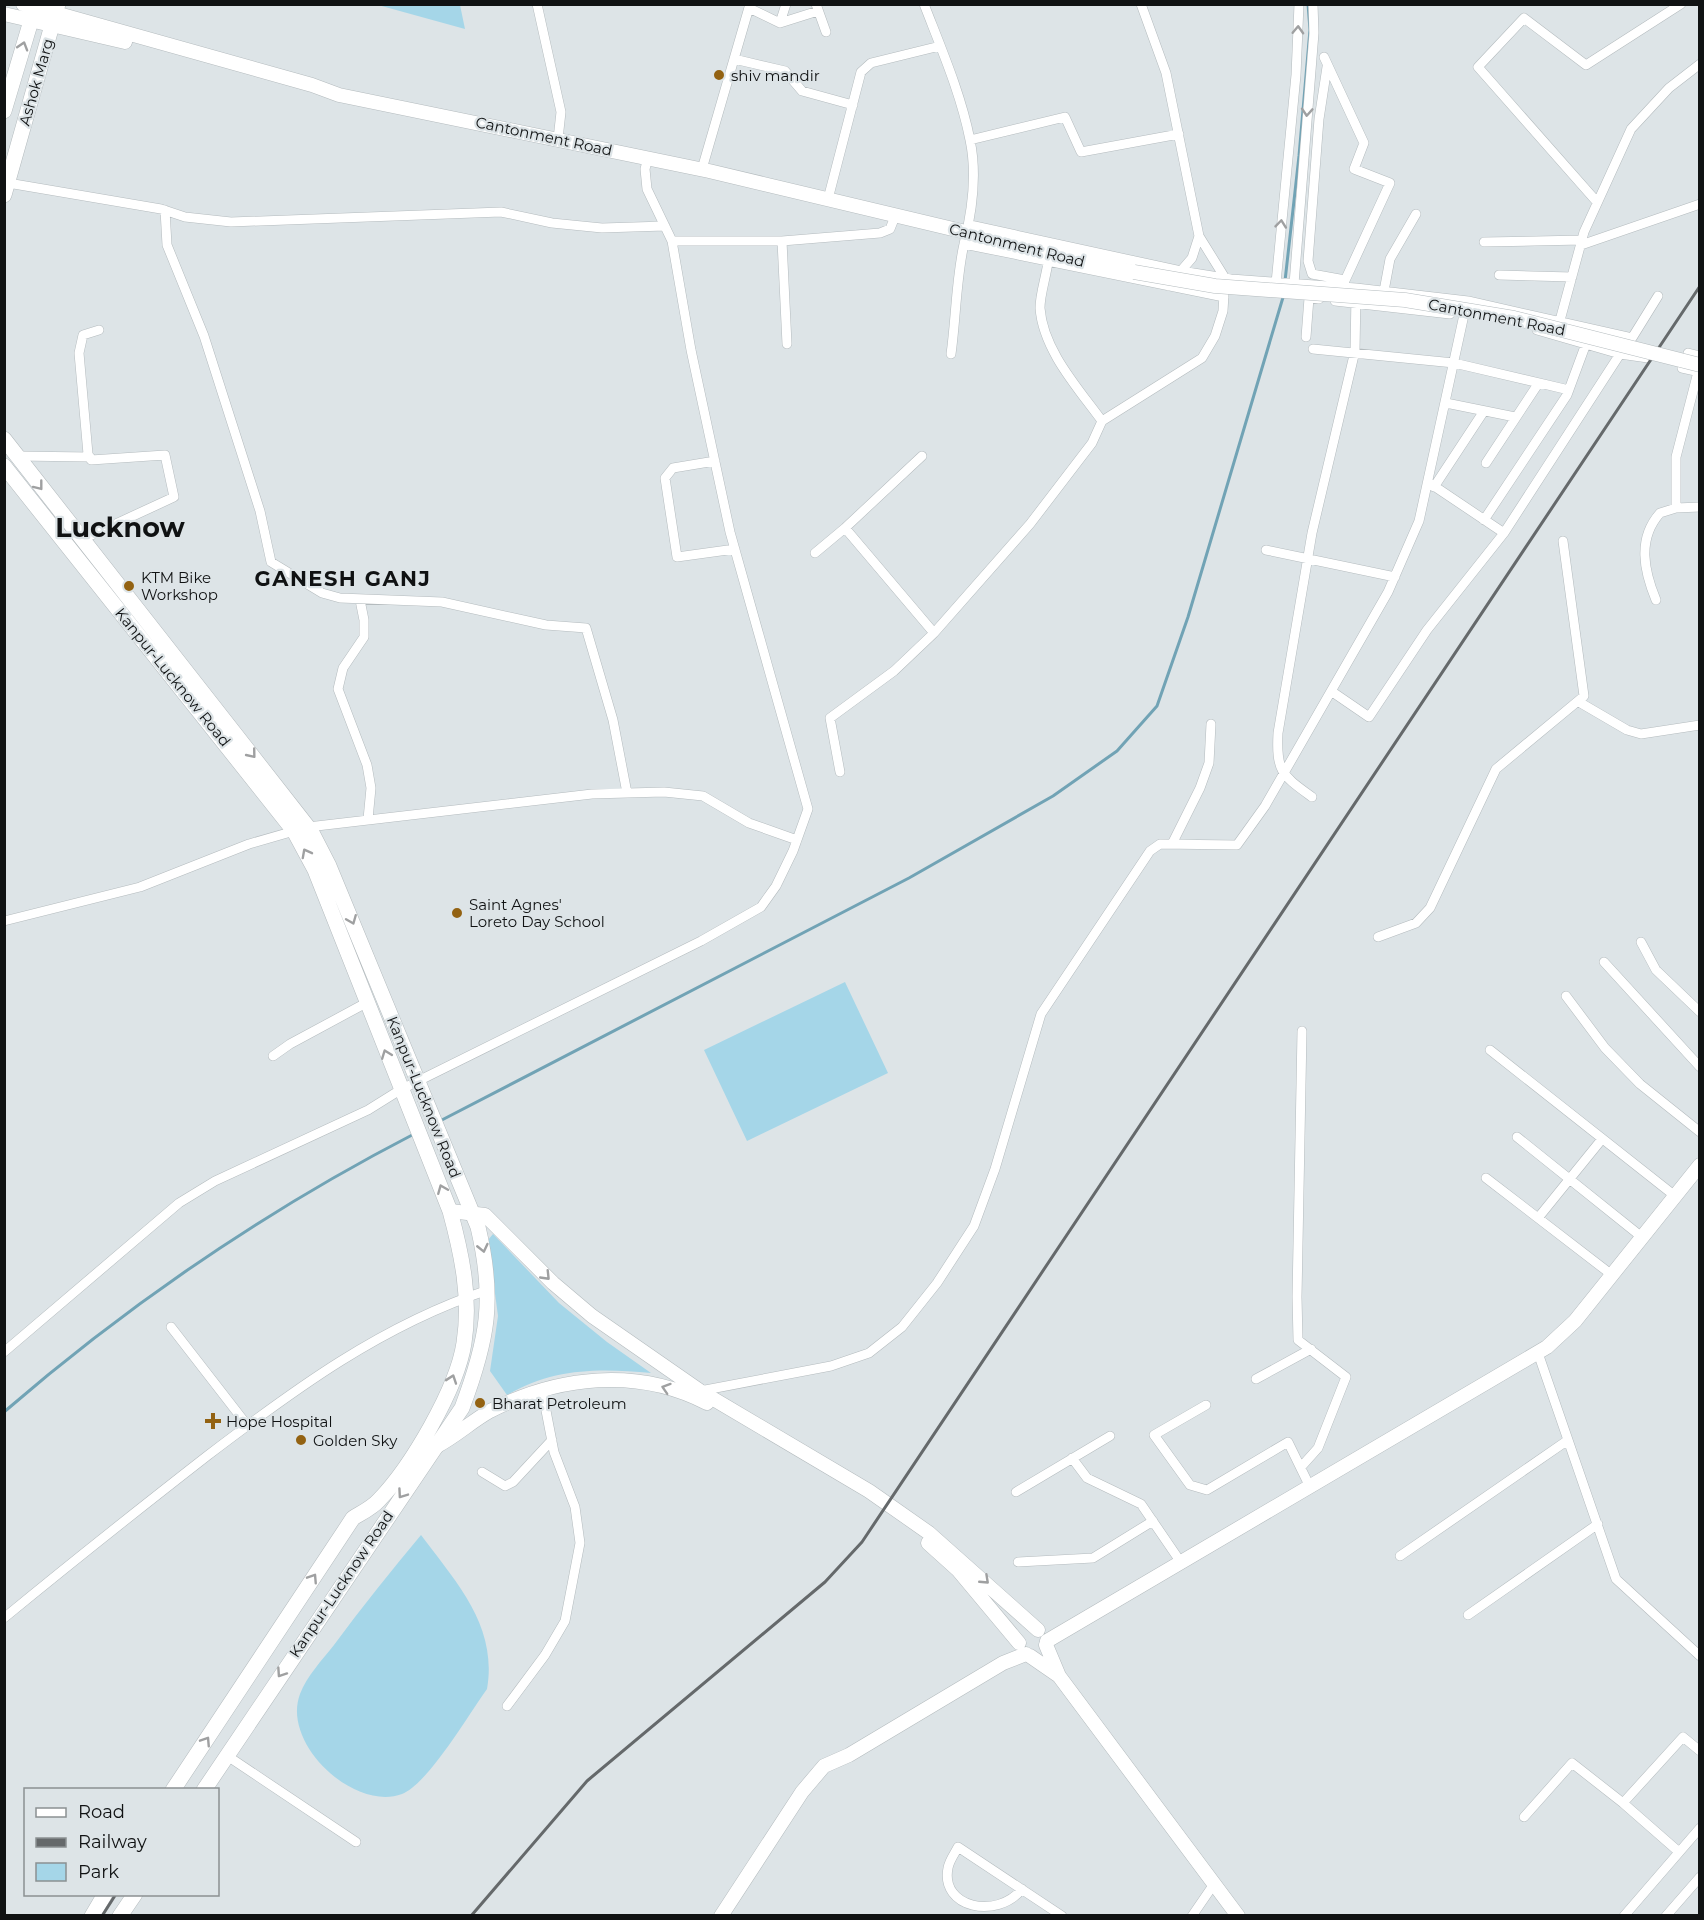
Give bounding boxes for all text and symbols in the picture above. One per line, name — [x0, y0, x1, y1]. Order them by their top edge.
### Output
one-way arrow — [1291, 26, 1304, 35]
street label: Ashok Marg — [15, 36, 57, 128]
one-way arrow — [16, 41, 28, 52]
place label: shiv mandir — [731, 66, 820, 85]
marker: shiv mandir — [712, 68, 726, 82]
one-way arrow — [1301, 108, 1314, 117]
street label: Cantonment Road — [474, 112, 614, 160]
street label: Cantonment Road — [947, 219, 1087, 271]
one-way arrow — [1274, 220, 1287, 229]
street label: Cantonment Road — [1427, 294, 1567, 340]
one-way arrow — [32, 479, 43, 490]
district label: Lucknow — [55, 511, 185, 544]
district label: GANESH GANJ — [255, 566, 431, 591]
place label: KTM Bike Workshop — [141, 568, 218, 604]
marker: KTM Bike Workshop — [122, 579, 136, 593]
street label: Kanpur-Lucknow Road — [111, 604, 235, 750]
one-way arrow — [244, 747, 255, 758]
one-way arrow — [302, 849, 313, 860]
place label: Saint Agnes' Loreto Day School — [469, 895, 605, 931]
marker: Saint Agnes' Loreto Day School — [450, 906, 464, 920]
one-way arrow — [345, 914, 357, 925]
street label: Kanpur-Lucknow Road — [383, 1013, 465, 1181]
one-way arrow — [381, 1049, 393, 1060]
one-way arrow — [436, 1185, 449, 1195]
one-way arrow — [475, 1242, 488, 1252]
one-way arrow — [539, 1269, 550, 1279]
one-way arrow — [445, 1374, 458, 1385]
one-way arrow — [661, 1382, 672, 1395]
place label: Bharat Petroleum — [492, 1394, 627, 1413]
marker: Bharat Petroleum — [473, 1396, 487, 1410]
marker: Hope Hospital — [204, 1412, 222, 1430]
place label: Hope Hospital — [226, 1412, 332, 1431]
place label: Golden Sky — [313, 1431, 398, 1450]
marker: Golden Sky — [294, 1433, 308, 1447]
one-way arrow — [399, 1487, 410, 1498]
street label: Kanpur-Lucknow Road — [285, 1507, 397, 1661]
one-way arrow — [977, 1573, 988, 1584]
one-way arrow — [306, 1574, 317, 1585]
one-way arrow — [278, 1666, 289, 1677]
one-way arrow — [198, 1736, 209, 1747]
legend — [24, 1788, 219, 1896]
text: Road — [78, 1801, 125, 1823]
text: Railway — [78, 1831, 147, 1853]
text: Park — [78, 1861, 119, 1883]

